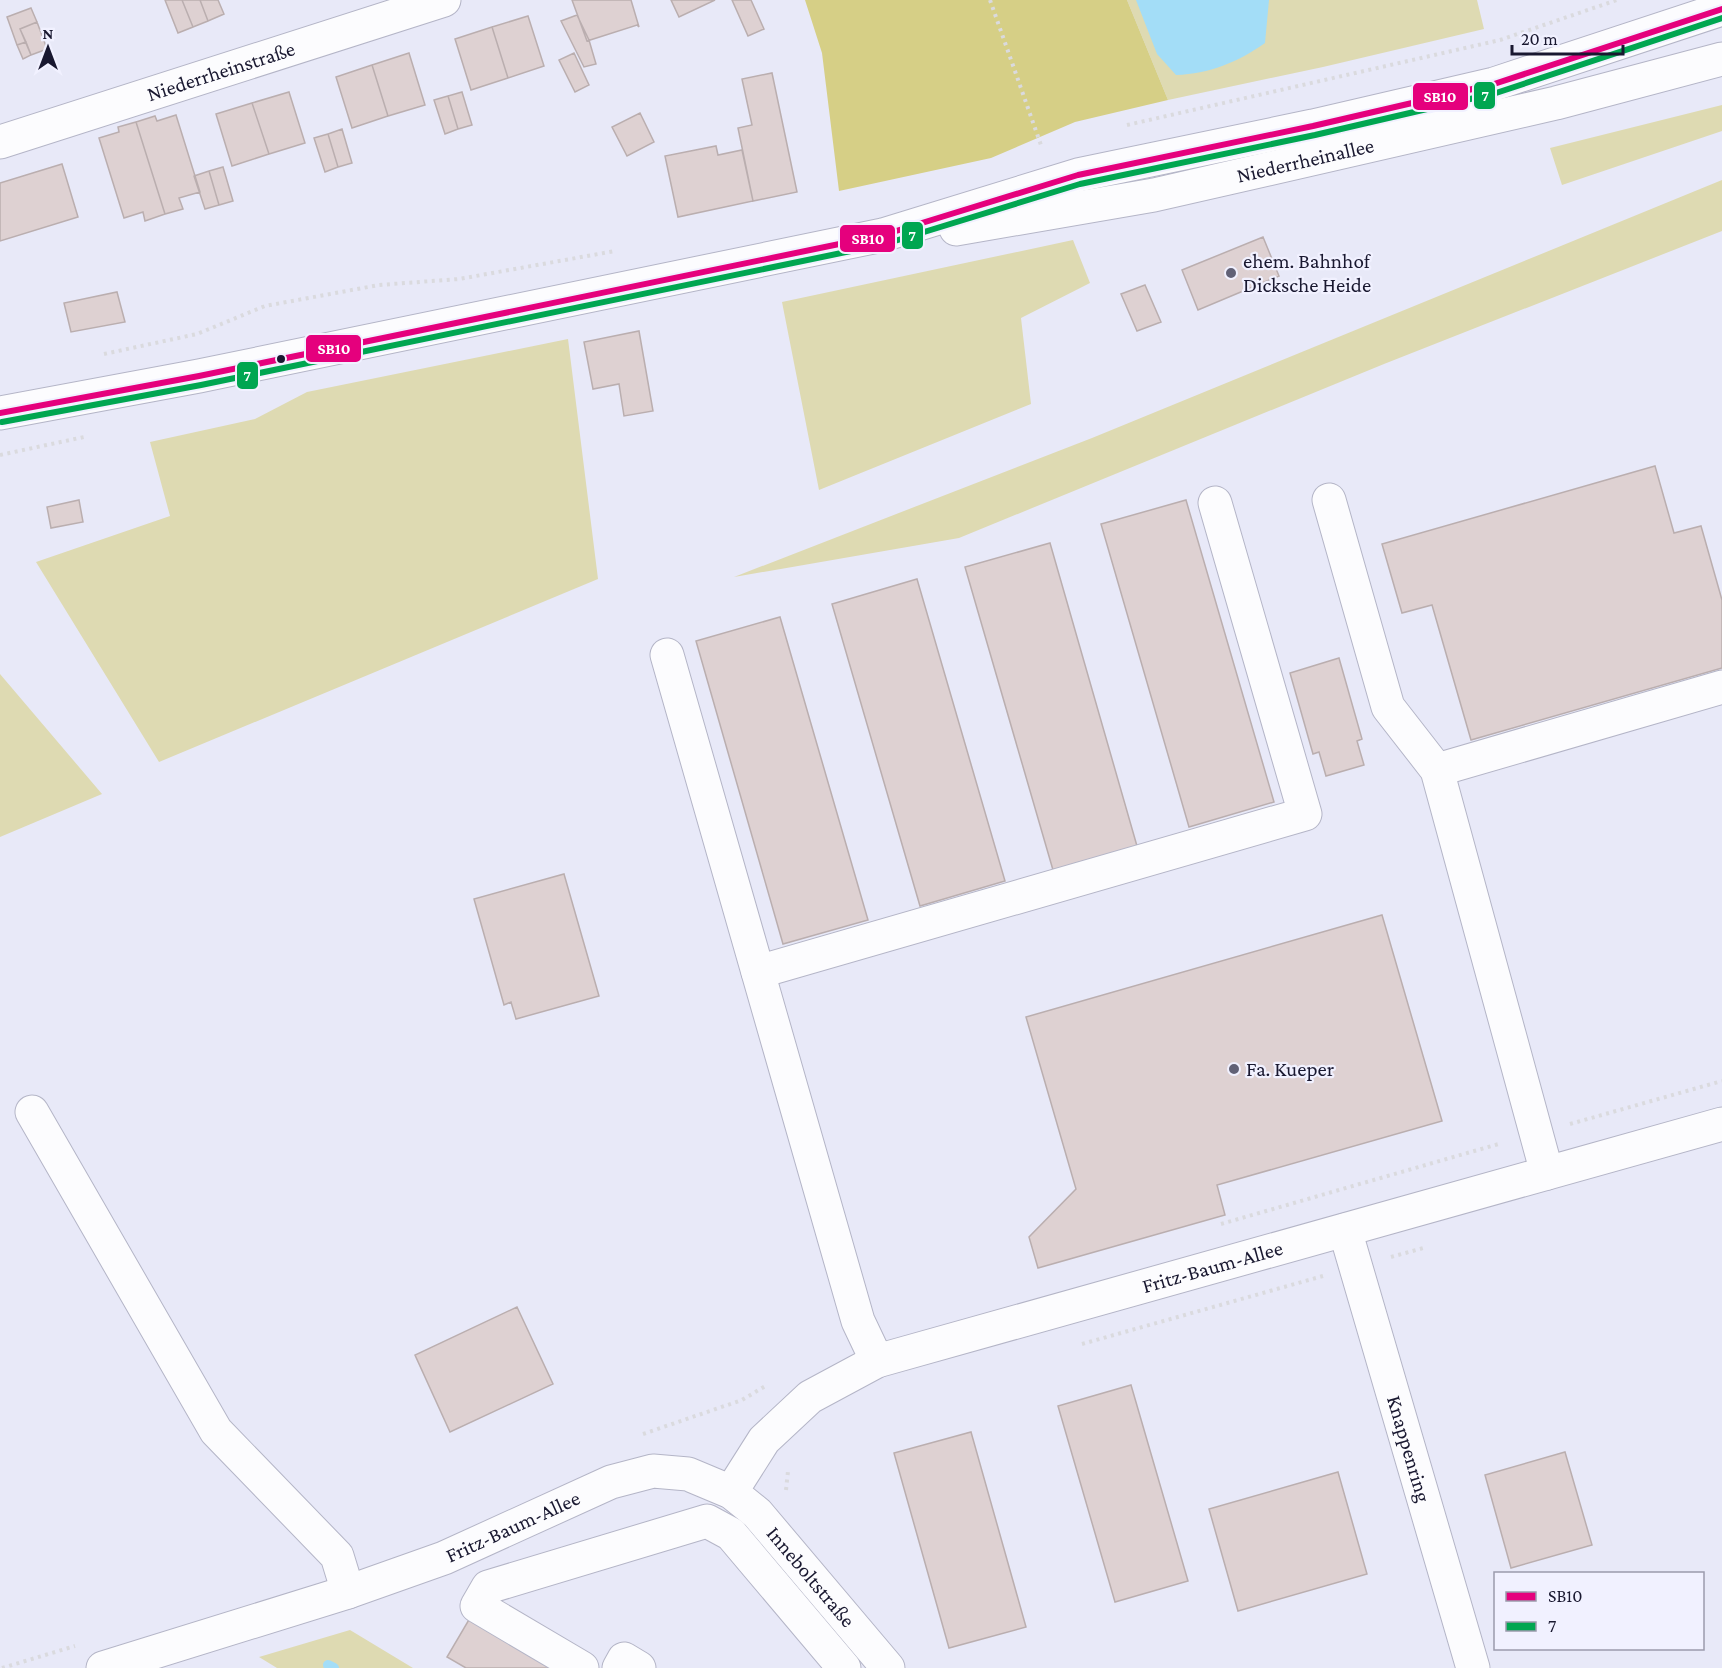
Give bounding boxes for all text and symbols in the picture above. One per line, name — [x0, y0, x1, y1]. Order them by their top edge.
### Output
north arrow — [18, 18, 78, 78]
scale bar — [1512, 18, 1623, 56]
text: N — [43, 25, 54, 42]
text: 20 m — [1521, 29, 1558, 49]
street label: Niederrheinstraße — [144, 36, 298, 106]
line badge: 7 — [1473, 81, 1496, 110]
line badge: SB10 — [1412, 82, 1469, 111]
text: 7 — [1481, 87, 1489, 104]
text: SB10 — [1423, 88, 1457, 105]
street label: Niederrheinallee — [1234, 133, 1376, 188]
line badge: 7 — [901, 221, 924, 250]
line badge: SB10 — [839, 224, 896, 253]
text: 7 — [908, 227, 916, 244]
text: SB10 — [851, 230, 885, 247]
place label: ehem. Bahnhof Dicksche Heide — [1243, 249, 1372, 297]
marker: ehem. Bahnhof Dicksche Heide — [1224, 266, 1238, 280]
line badge: SB10 — [305, 334, 362, 363]
text: SB10 — [317, 340, 351, 357]
unlabelled marker — [275, 353, 287, 365]
line badge: 7 — [236, 361, 259, 390]
text: 7 — [243, 367, 251, 384]
place label: Fa. Kueper — [1246, 1057, 1335, 1081]
marker: Fa. Kueper — [1227, 1062, 1241, 1076]
street label: Fritz-Baum-Allee — [1139, 1236, 1285, 1298]
street label: Knappenring — [1382, 1393, 1436, 1505]
street label: Fritz-Baum-Allee — [442, 1486, 584, 1568]
street label: Inneboltstraße — [762, 1522, 860, 1632]
legend — [1494, 1572, 1704, 1650]
text: SB10 — [1548, 1586, 1582, 1606]
text: 7 — [1548, 1616, 1556, 1636]

